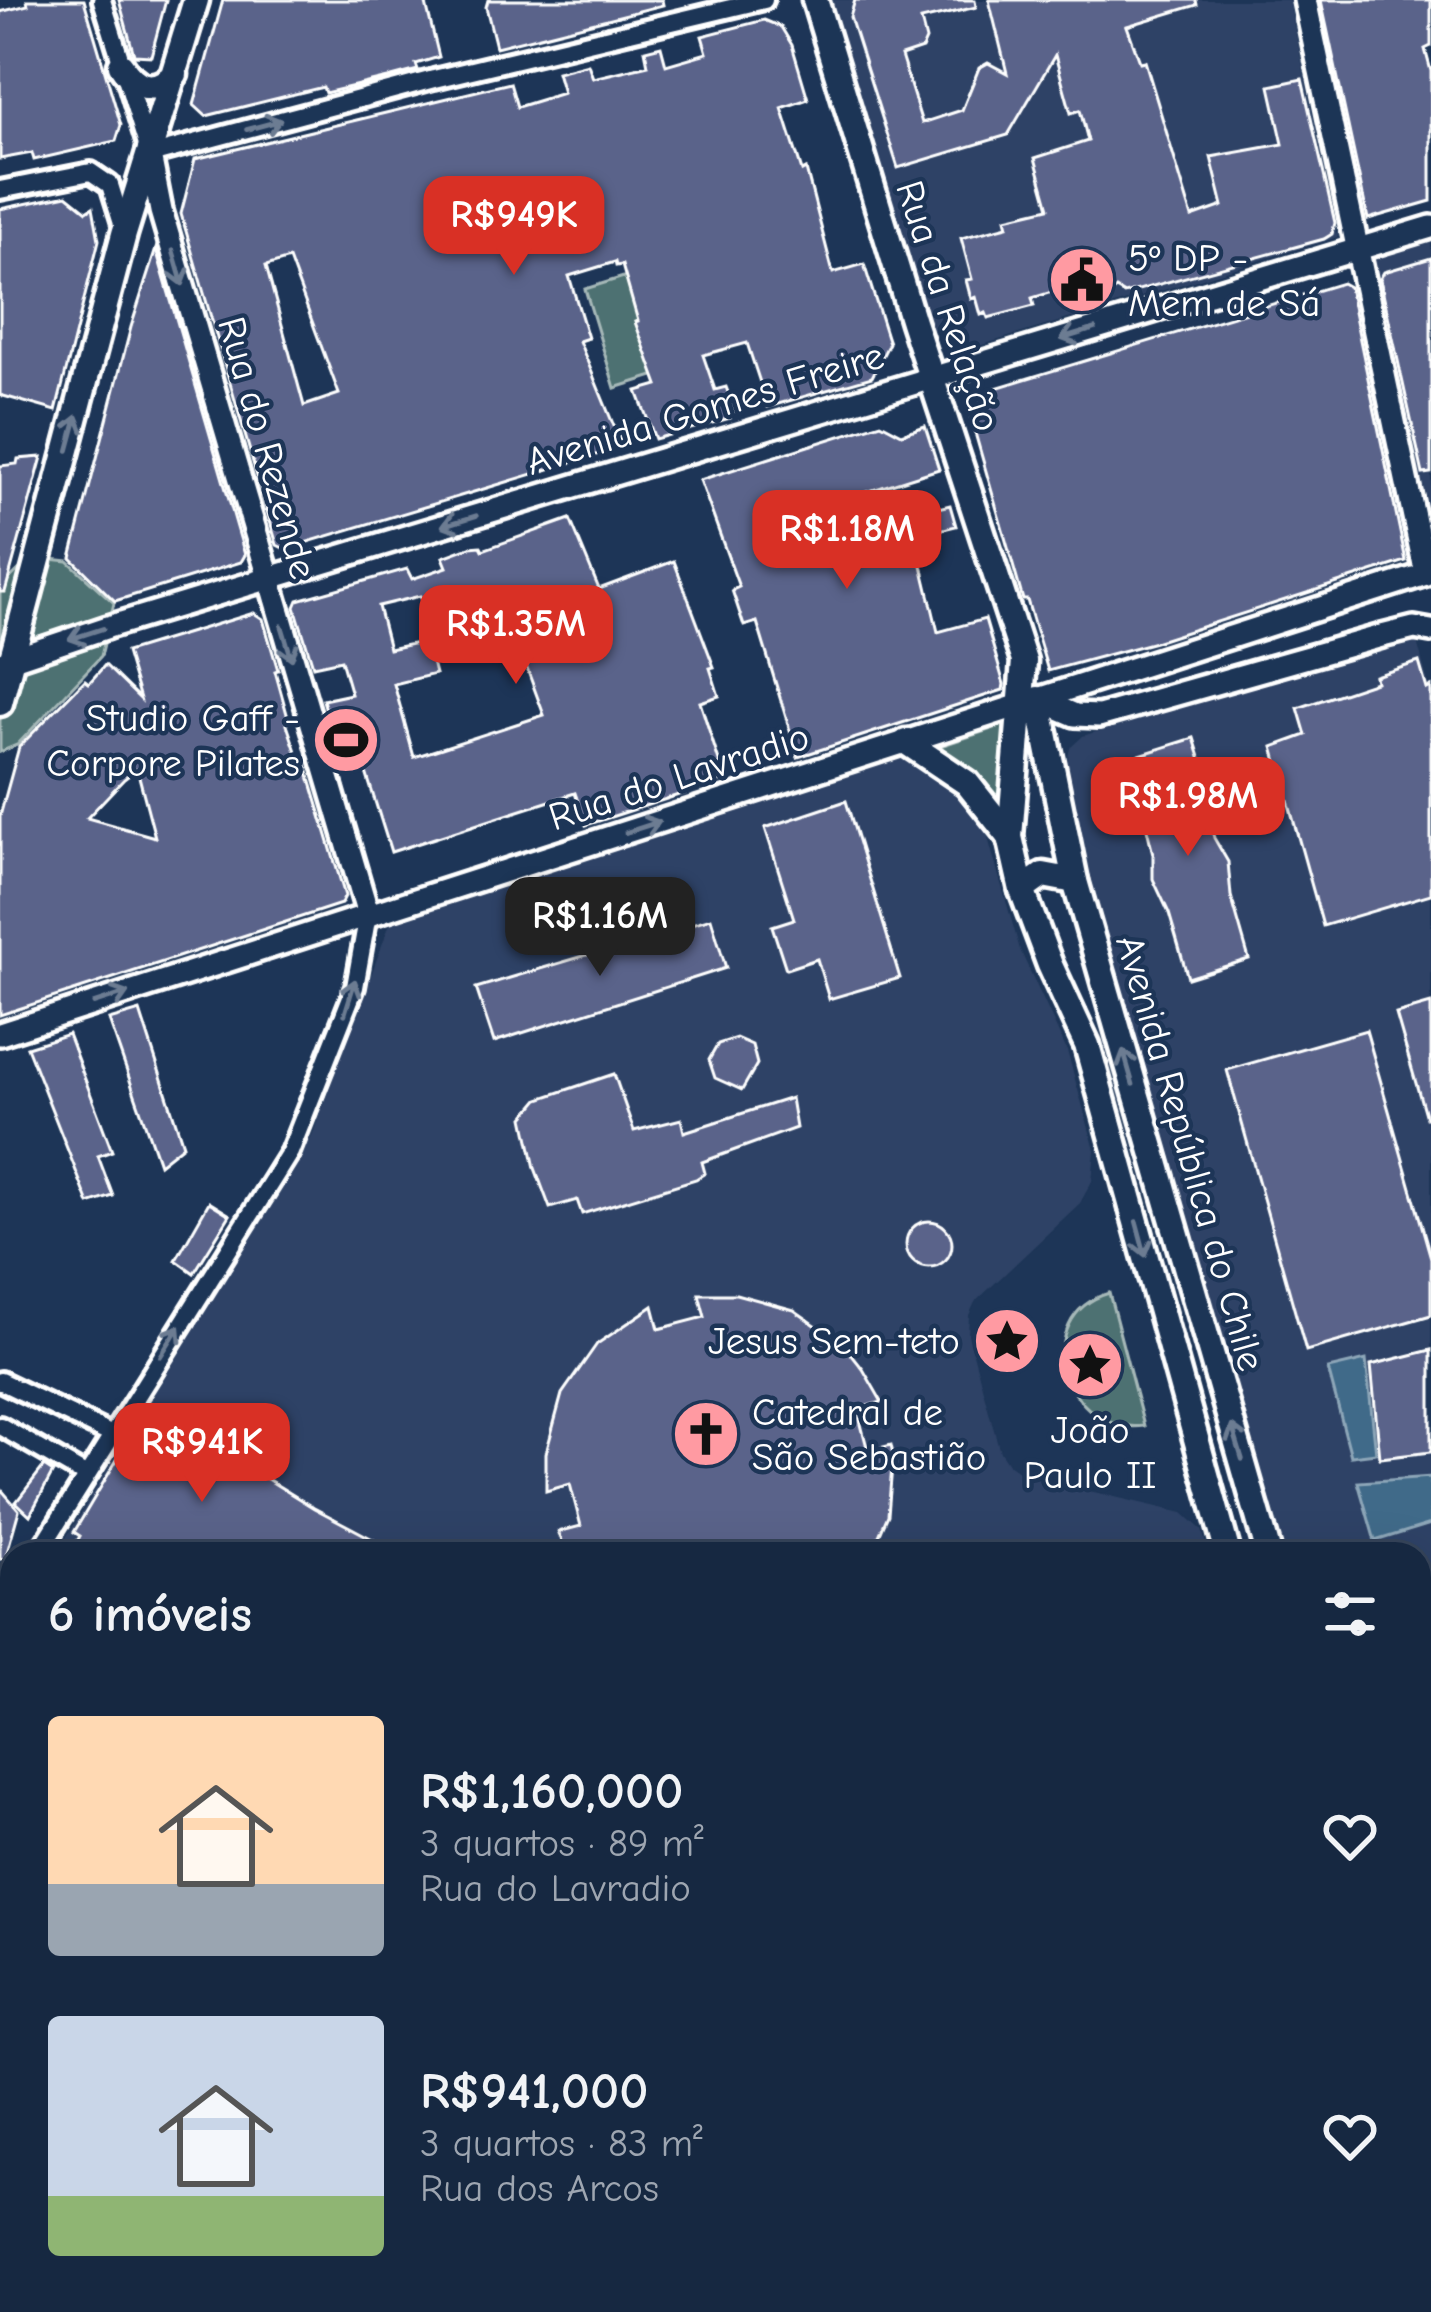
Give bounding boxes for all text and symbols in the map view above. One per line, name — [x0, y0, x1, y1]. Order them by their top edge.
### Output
one-way arrow — [244, 113, 282, 135]
street label: Rua da Relação — [886, 175, 1010, 437]
pin: R$949K — [416, 176, 612, 278]
text: R$949K — [450, 192, 578, 237]
place label: 5º DP - Mem de Sá — [1128, 236, 1320, 326]
public building icon: 5º DP - Mem de Sá — [1047, 245, 1117, 315]
one-way arrow — [168, 248, 190, 286]
street label: Rua do Rezende — [208, 312, 326, 584]
one-way arrow — [1060, 324, 1098, 346]
street label: Avenida Gomes Freire — [521, 333, 889, 485]
one-way arrow — [64, 415, 86, 453]
pin: R$1.18M — [736, 490, 958, 592]
text: R$1.18M — [779, 506, 915, 551]
one-way arrow — [441, 511, 479, 533]
pin: R$1.35M — [405, 585, 627, 687]
text: R$1.35M — [446, 601, 586, 646]
one-way arrow — [277, 623, 299, 661]
one-way arrow — [67, 625, 105, 647]
place label: Studio Gaff - Corpore Pilates — [46, 696, 300, 786]
sports icon: Studio Gaff - Corpore Pilates — [311, 705, 381, 775]
street label: Rua do Lavradio — [543, 714, 815, 840]
pin: R$1.98M — [1077, 757, 1299, 859]
text: R$1.98M — [1118, 773, 1258, 818]
one-way arrow — [623, 814, 661, 836]
pin: R$1.16M — [489, 877, 711, 979]
text: R$1.16M — [532, 893, 668, 938]
street label: Avenida República do Chile — [1106, 930, 1274, 1376]
one-way arrow — [340, 979, 362, 1017]
one-way arrow — [92, 986, 130, 1008]
one-way arrow — [1115, 1049, 1137, 1087]
one-way arrow — [1131, 1219, 1153, 1257]
place icon: Jesus Sem-teto — [972, 1306, 1042, 1376]
place label: Jesus Sem-teto — [708, 1319, 960, 1364]
one-way arrow — [158, 1324, 182, 1358]
place icon: João Paulo II — [1055, 1330, 1125, 1400]
place label: Catedral de São Sebastião — [752, 1390, 986, 1480]
church icon: Catedral de São Sebastião — [671, 1399, 741, 1469]
pin: R$941K — [104, 1403, 300, 1505]
place label: João Paulo II — [1023, 1408, 1157, 1498]
text: R$941K — [141, 1419, 263, 1464]
one-way arrow — [1225, 1423, 1247, 1461]
icon: filters — [1317, 1581, 1383, 1647]
text: 6 imóveis — [48, 1585, 252, 1644]
text: R$1,160,000 — [420, 1762, 683, 1821]
icon: home — [144, 1764, 288, 1908]
icon: heart — [1317, 1803, 1383, 1869]
text: 3 quartos · 89 m² — [420, 1821, 704, 1866]
text: Rua do Lavradio — [420, 1866, 691, 1911]
text: R$941,000 — [420, 2062, 648, 2121]
icon: home — [144, 2064, 288, 2208]
icon: heart — [1317, 2103, 1383, 2169]
text: 3 quartos · 83 m² — [420, 2121, 703, 2166]
text: Rua dos Arcos — [420, 2166, 659, 2211]

